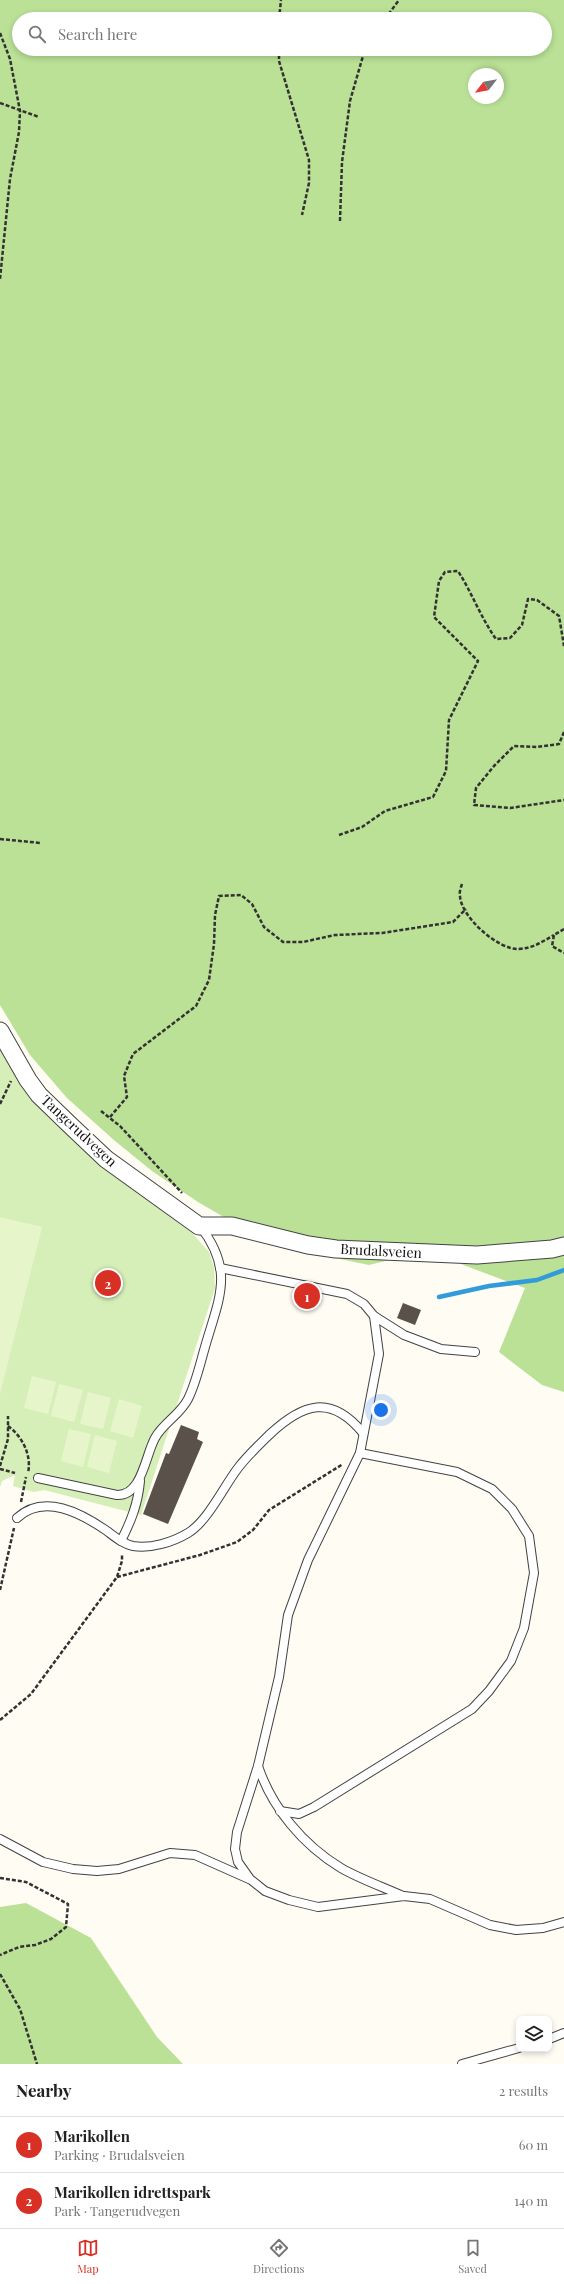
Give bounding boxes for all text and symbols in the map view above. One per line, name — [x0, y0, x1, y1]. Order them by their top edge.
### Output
search box — [12, 12, 552, 56]
icon: search — [26, 23, 48, 45]
text: Search here — [58, 24, 137, 44]
north arrow — [468, 68, 504, 104]
street label: Tangerudvegen — [37, 1091, 122, 1171]
street label: Brudalsveien — [340, 1239, 423, 1262]
pin: 2 — [95, 1268, 121, 1298]
pin: 1 — [294, 1281, 320, 1311]
your location — [371, 1400, 391, 1420]
map controls — [516, 2016, 552, 2052]
button: layers — [516, 2016, 552, 2052]
text: Nearby — [16, 2079, 71, 2101]
text: 2 results — [499, 2082, 548, 2099]
text: Marikollen — [54, 2126, 130, 2146]
text: 1 — [27, 2136, 31, 2153]
text: 60 m — [519, 2136, 548, 2153]
text: Parking · Brudalsveien — [54, 2146, 185, 2163]
text: Marikollen idrettspark — [54, 2182, 211, 2202]
text: 2 — [26, 2192, 32, 2209]
text: 140 m — [514, 2192, 548, 2209]
text: Park · Tangerudvegen — [54, 2202, 180, 2219]
tab: Map — [77, 2237, 99, 2276]
tab: Directions — [253, 2237, 304, 2276]
tab: Saved — [458, 2237, 487, 2276]

